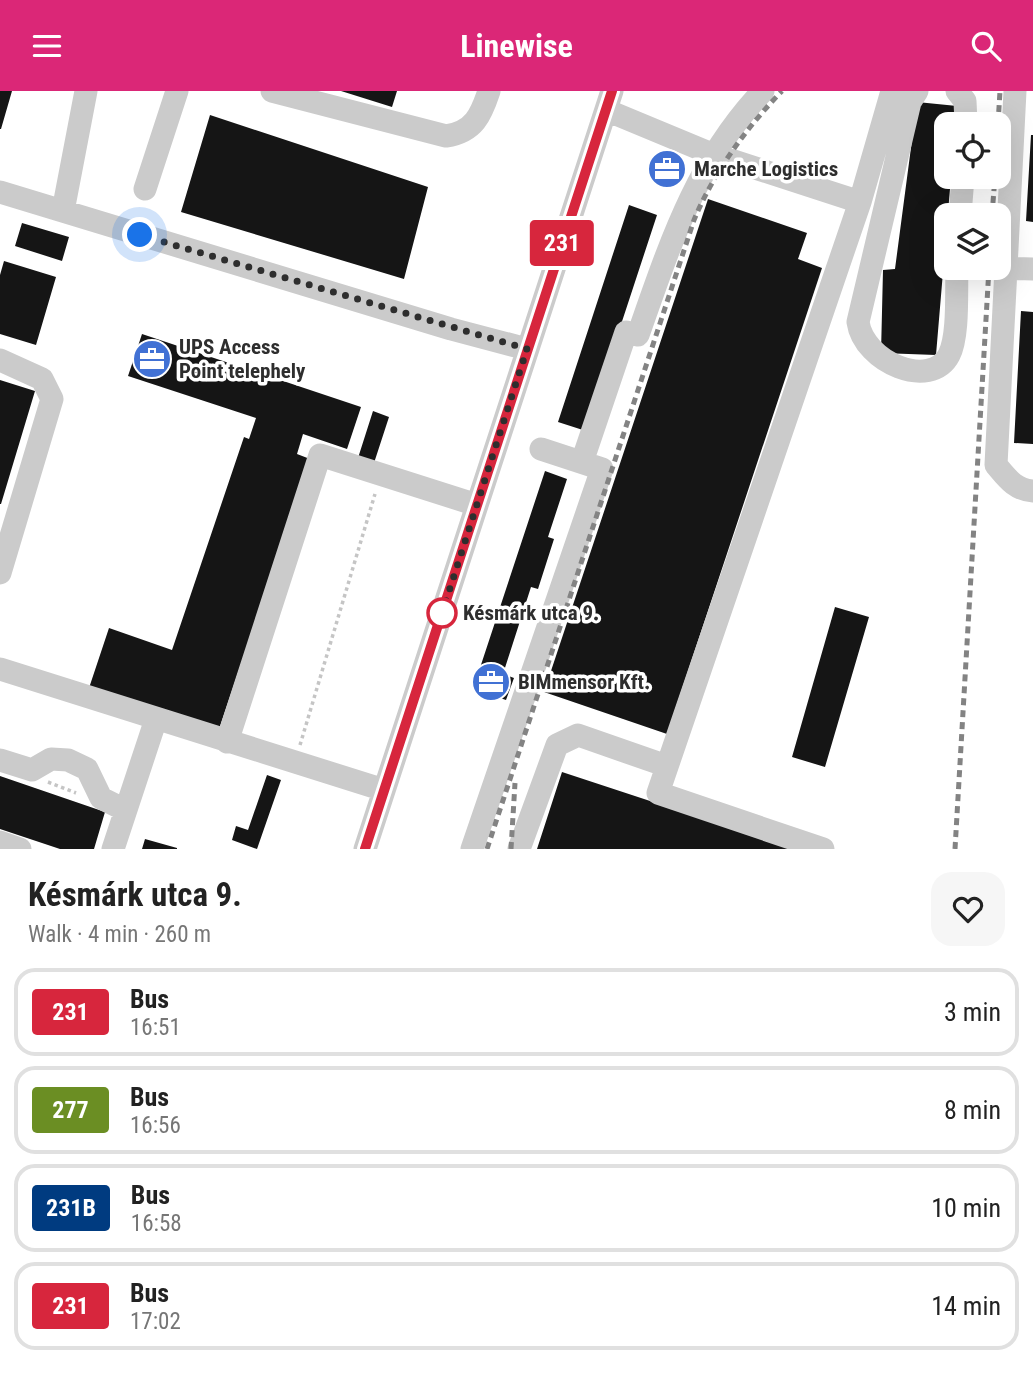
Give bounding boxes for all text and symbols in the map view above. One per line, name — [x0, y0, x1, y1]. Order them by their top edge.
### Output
icon: menu — [28, 27, 66, 65]
text: Linewise — [460, 27, 573, 65]
icon: search — [967, 27, 1005, 65]
map controls — [934, 112, 1011, 280]
button: locate — [934, 112, 1011, 189]
office icon: Marche Logistics — [646, 148, 688, 190]
place label: Marche Logistics — [694, 157, 838, 181]
button: layers — [934, 203, 1011, 280]
your location — [122, 217, 157, 252]
line badge: 231 — [522, 220, 602, 266]
text: 231 — [544, 229, 580, 257]
place label: UPS Access Point telephely — [179, 335, 306, 383]
office icon: UPS Access Point telephely — [131, 338, 173, 380]
marker: Késmárk utca 9. — [427, 598, 457, 628]
place label: Késmárk utca 9. — [463, 601, 599, 625]
office icon: BIMmensor Kft. — [470, 661, 512, 703]
place label: BIMmensor Kft. — [518, 670, 650, 694]
button: heart — [931, 872, 1005, 946]
text: Késmárk utca 9. — [28, 875, 242, 914]
text: Walk · 4 min · 260 m — [28, 921, 211, 948]
text: Bus — [130, 984, 169, 1014]
text: 3 min — [944, 997, 1001, 1027]
text: 231 — [52, 998, 89, 1026]
text: 16:51 — [130, 1014, 181, 1041]
text: Bus — [130, 1082, 169, 1112]
text: 8 min — [944, 1095, 1001, 1125]
text: 277 — [52, 1096, 89, 1124]
text: 16:56 — [130, 1112, 181, 1139]
text: Bus — [131, 1180, 170, 1210]
text: 10 min — [931, 1193, 1001, 1223]
text: 231B — [46, 1194, 96, 1222]
text: 16:58 — [131, 1210, 182, 1237]
text: Bus — [130, 1278, 169, 1308]
text: 14 min — [931, 1291, 1001, 1321]
text: 231 — [52, 1292, 89, 1320]
text: 17:02 — [130, 1308, 181, 1335]

